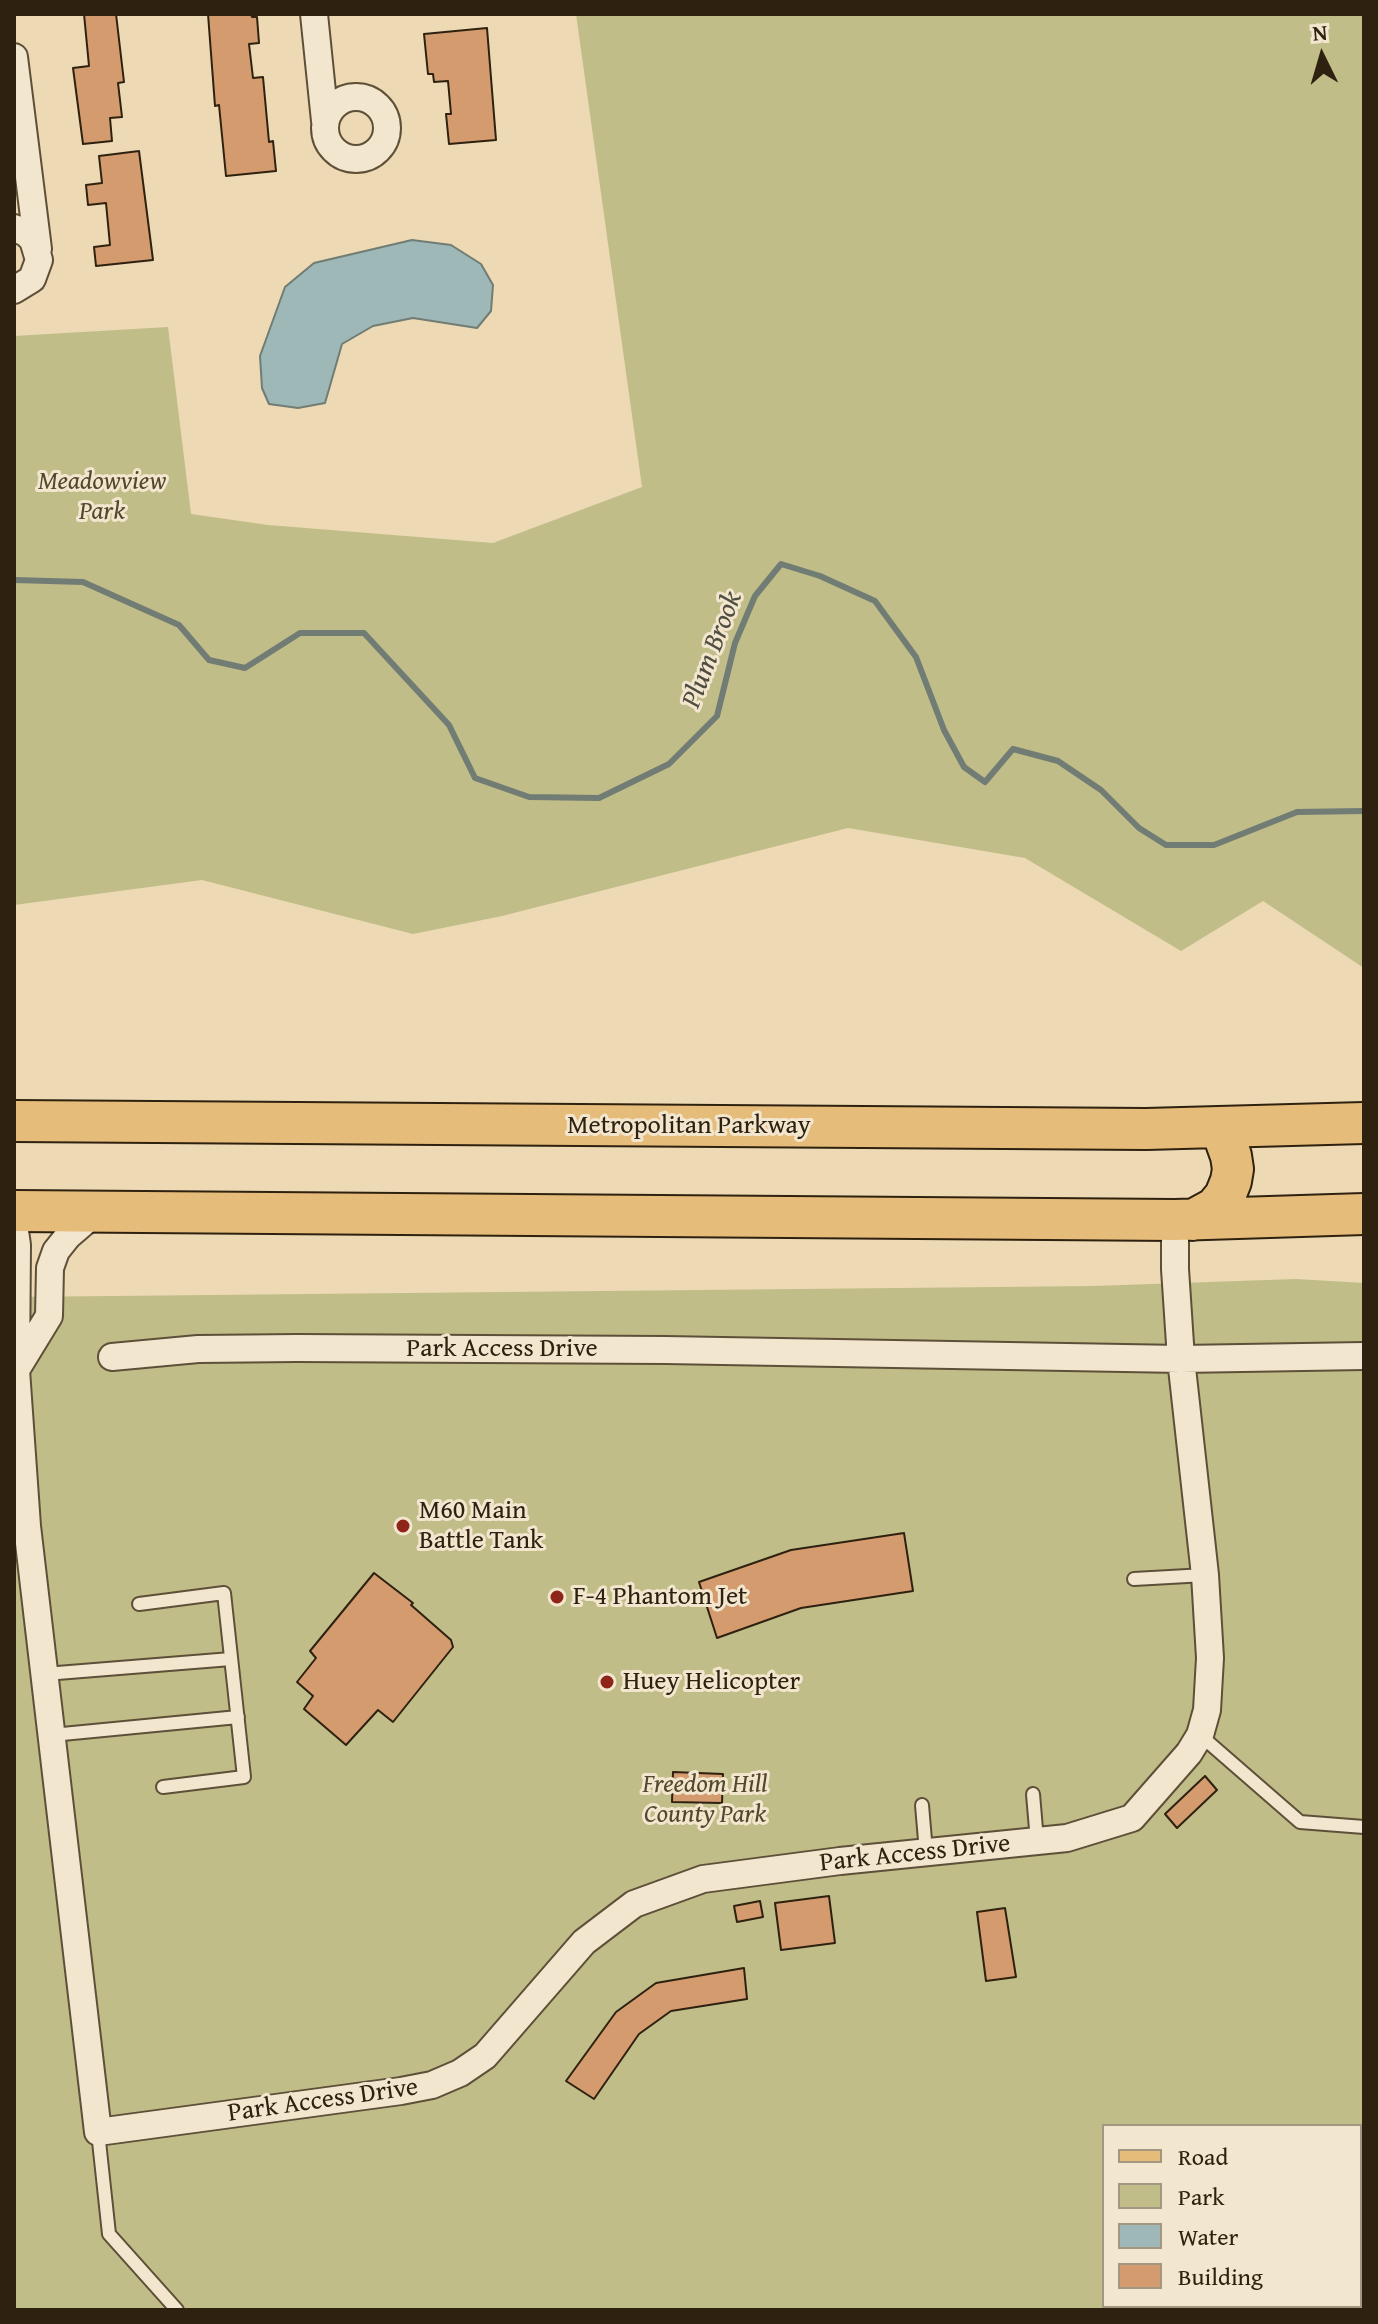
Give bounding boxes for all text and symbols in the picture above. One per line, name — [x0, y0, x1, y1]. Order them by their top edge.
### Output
north arrow — [1282, 16, 1362, 96]
text: N — [1311, 16, 1329, 49]
park label: Meadowview Park — [38, 466, 166, 528]
water label: Plum Brook — [675, 587, 751, 713]
street label: Metropolitan Parkway — [567, 1110, 811, 1142]
street label: Park Access Drive — [406, 1333, 598, 1365]
place label: M60 Main Battle Tank — [419, 1495, 543, 1556]
marker: M60 Main Battle Tank — [394, 1517, 412, 1535]
place label: F-4 Phantom Jet — [573, 1581, 747, 1613]
marker: F-4 Phantom Jet — [548, 1588, 566, 1606]
place label: Huey Helicopter — [623, 1666, 800, 1698]
marker: Huey Helicopter — [598, 1673, 616, 1691]
park label: Freedom Hill County Park — [643, 1769, 767, 1830]
street label: Park Access Drive — [818, 1828, 1012, 1880]
street label: Park Access Drive — [226, 2072, 420, 2130]
legend — [1102, 2124, 1362, 2308]
text: Road — [1178, 2139, 1228, 2174]
text: Park — [1178, 2179, 1224, 2214]
text: Water — [1178, 2219, 1238, 2254]
text: Building — [1178, 2259, 1263, 2294]

